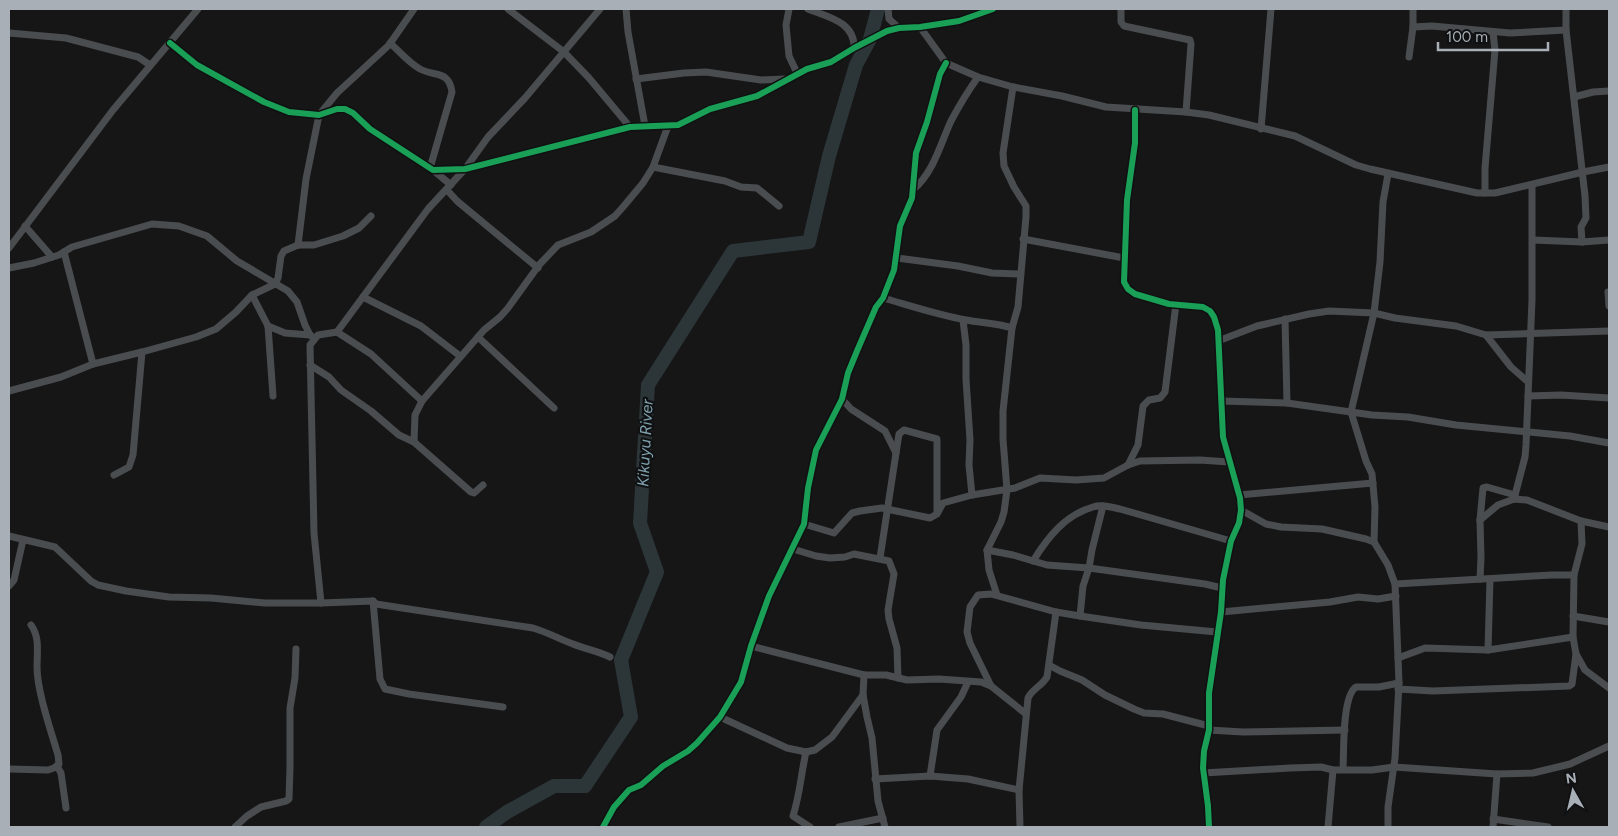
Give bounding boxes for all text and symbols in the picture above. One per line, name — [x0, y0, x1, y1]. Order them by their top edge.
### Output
scale bar — [1438, 20, 1548, 52]
text: 100 m — [1446, 28, 1488, 46]
water label: Kikuyu River — [633, 398, 657, 487]
north arrow — [1548, 766, 1598, 816]
text: N — [1565, 769, 1578, 788]

